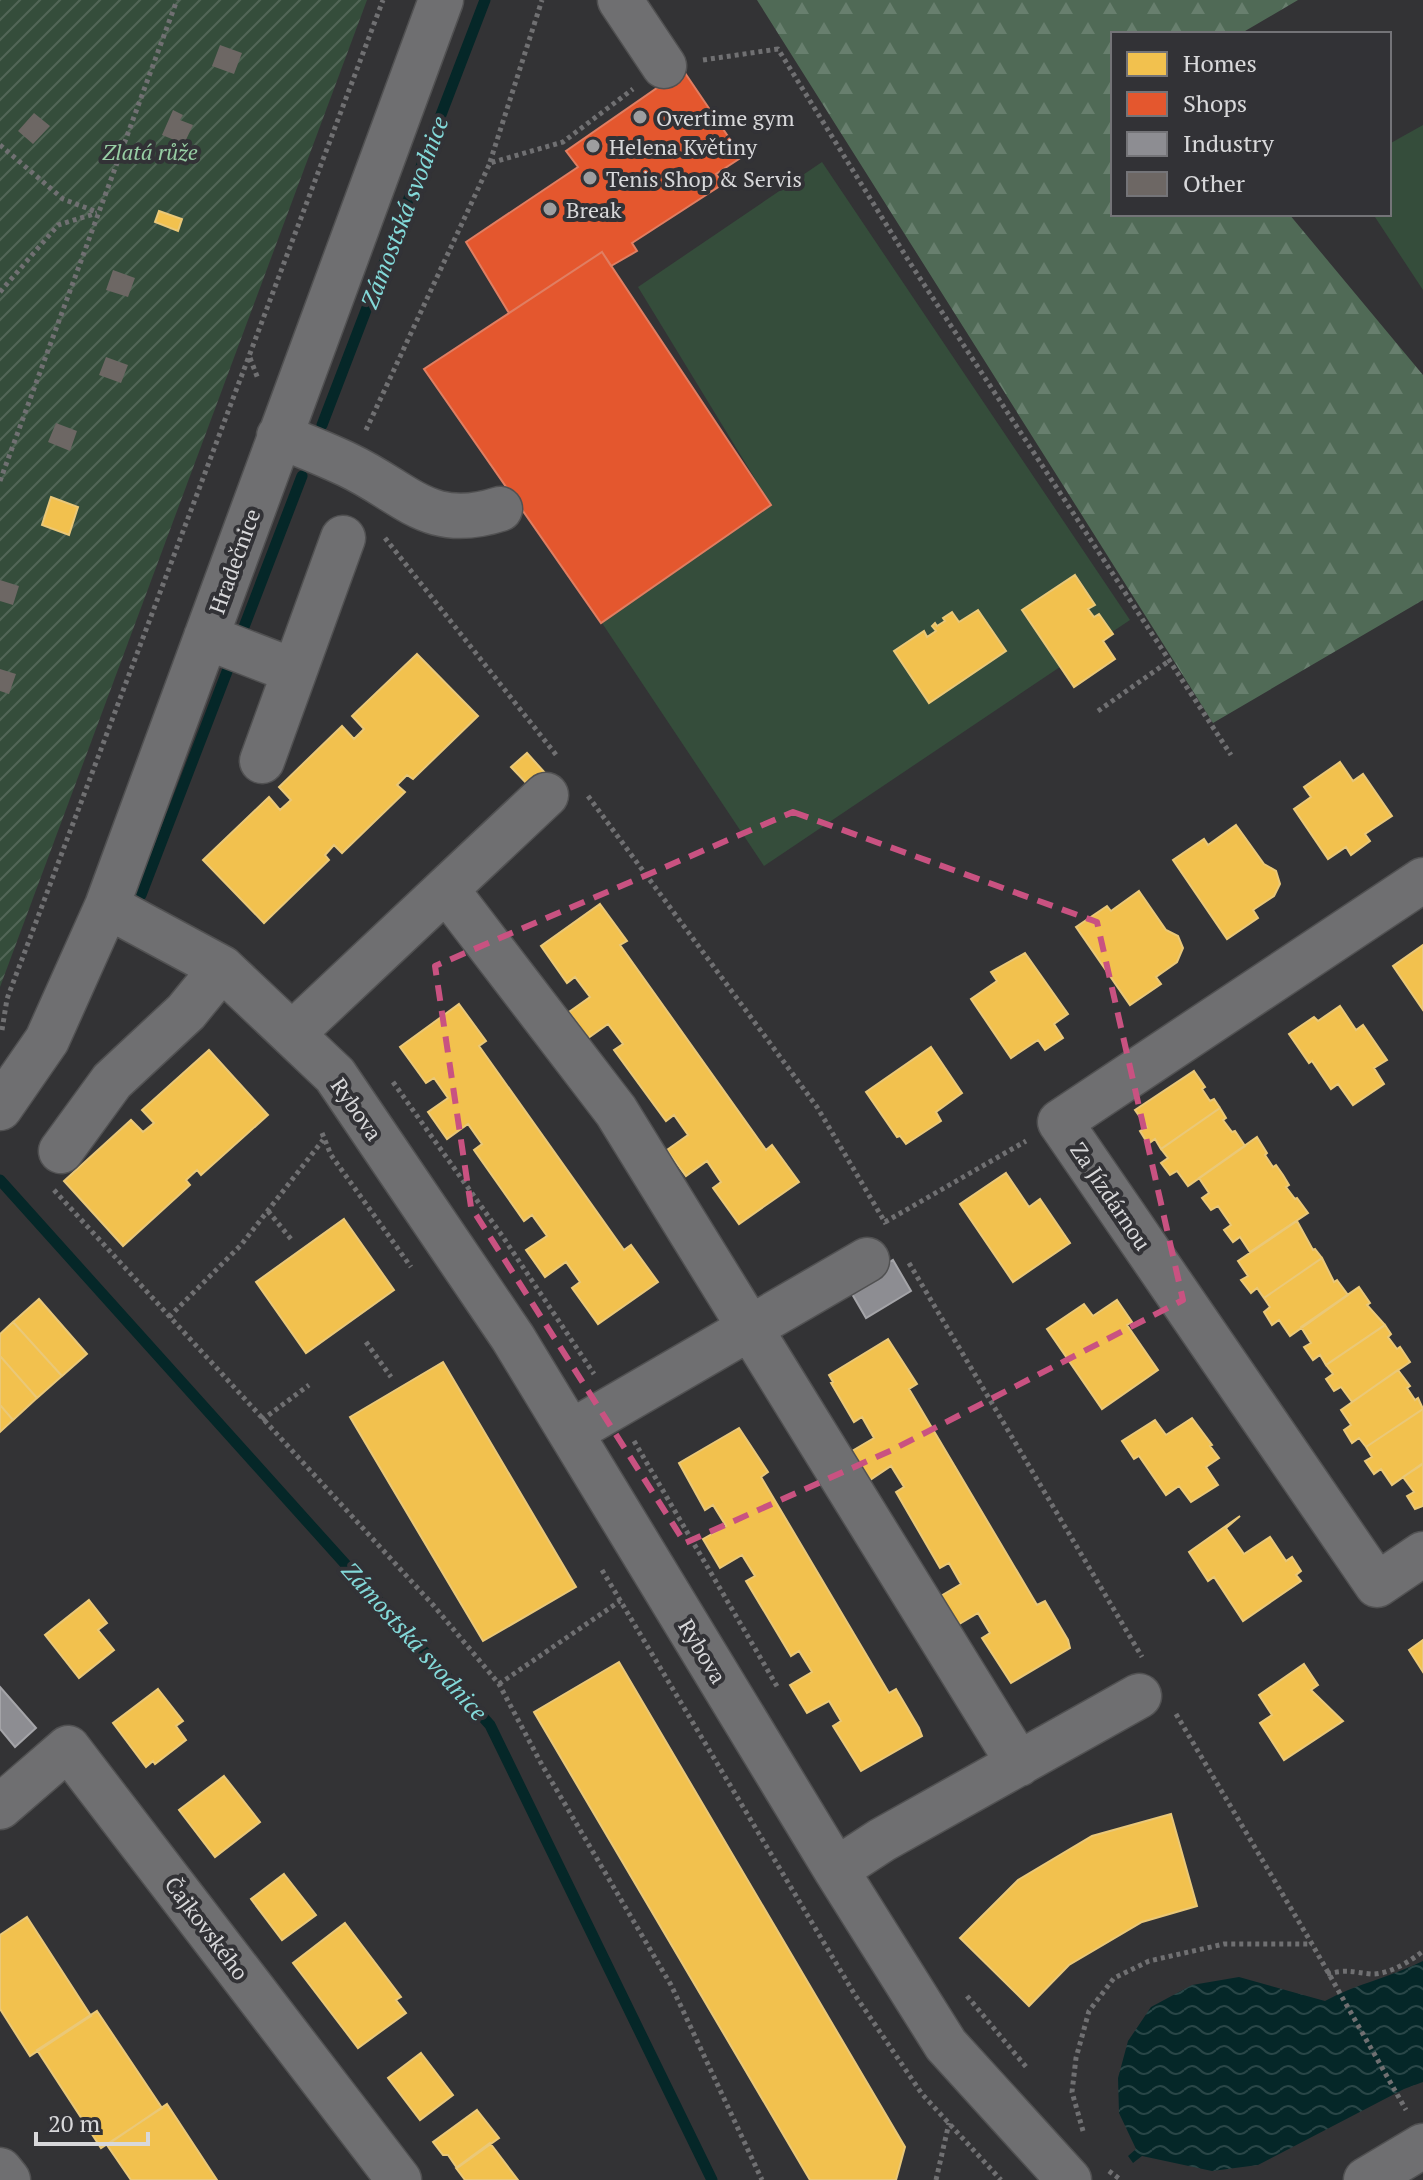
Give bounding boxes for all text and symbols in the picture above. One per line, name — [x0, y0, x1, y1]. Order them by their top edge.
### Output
legend — [1111, 32, 1391, 216]
text: Homes — [1183, 47, 1257, 79]
text: Shops — [1183, 87, 1247, 119]
place label: Overtime gym — [656, 103, 794, 132]
marker: Overtime gym — [631, 108, 649, 126]
water label: Zámostská svodnice — [353, 111, 455, 313]
text: Industry — [1183, 127, 1275, 159]
place label: Helena Květiny — [609, 132, 758, 161]
park label: Zlatá růže — [102, 137, 198, 166]
marker: Helena Květiny — [584, 137, 602, 155]
place label: Tenis Shop & Servis — [606, 164, 802, 193]
text: Other — [1183, 167, 1246, 199]
marker: Tenis Shop & Servis — [581, 169, 599, 187]
place label: Break — [566, 195, 622, 224]
marker: Break — [541, 200, 559, 218]
street label: Hradečnice — [202, 504, 266, 618]
street label: Rybova — [325, 1072, 389, 1146]
street label: Za Jízdárnou — [1064, 1136, 1158, 1256]
water label: Zámostská svodnice — [335, 1555, 495, 1727]
street label: Rybova — [672, 1613, 734, 1689]
street label: Čajkovského — [159, 1870, 255, 1986]
scale bar — [36, 2096, 148, 2146]
text: 20 m — [48, 2107, 100, 2139]

